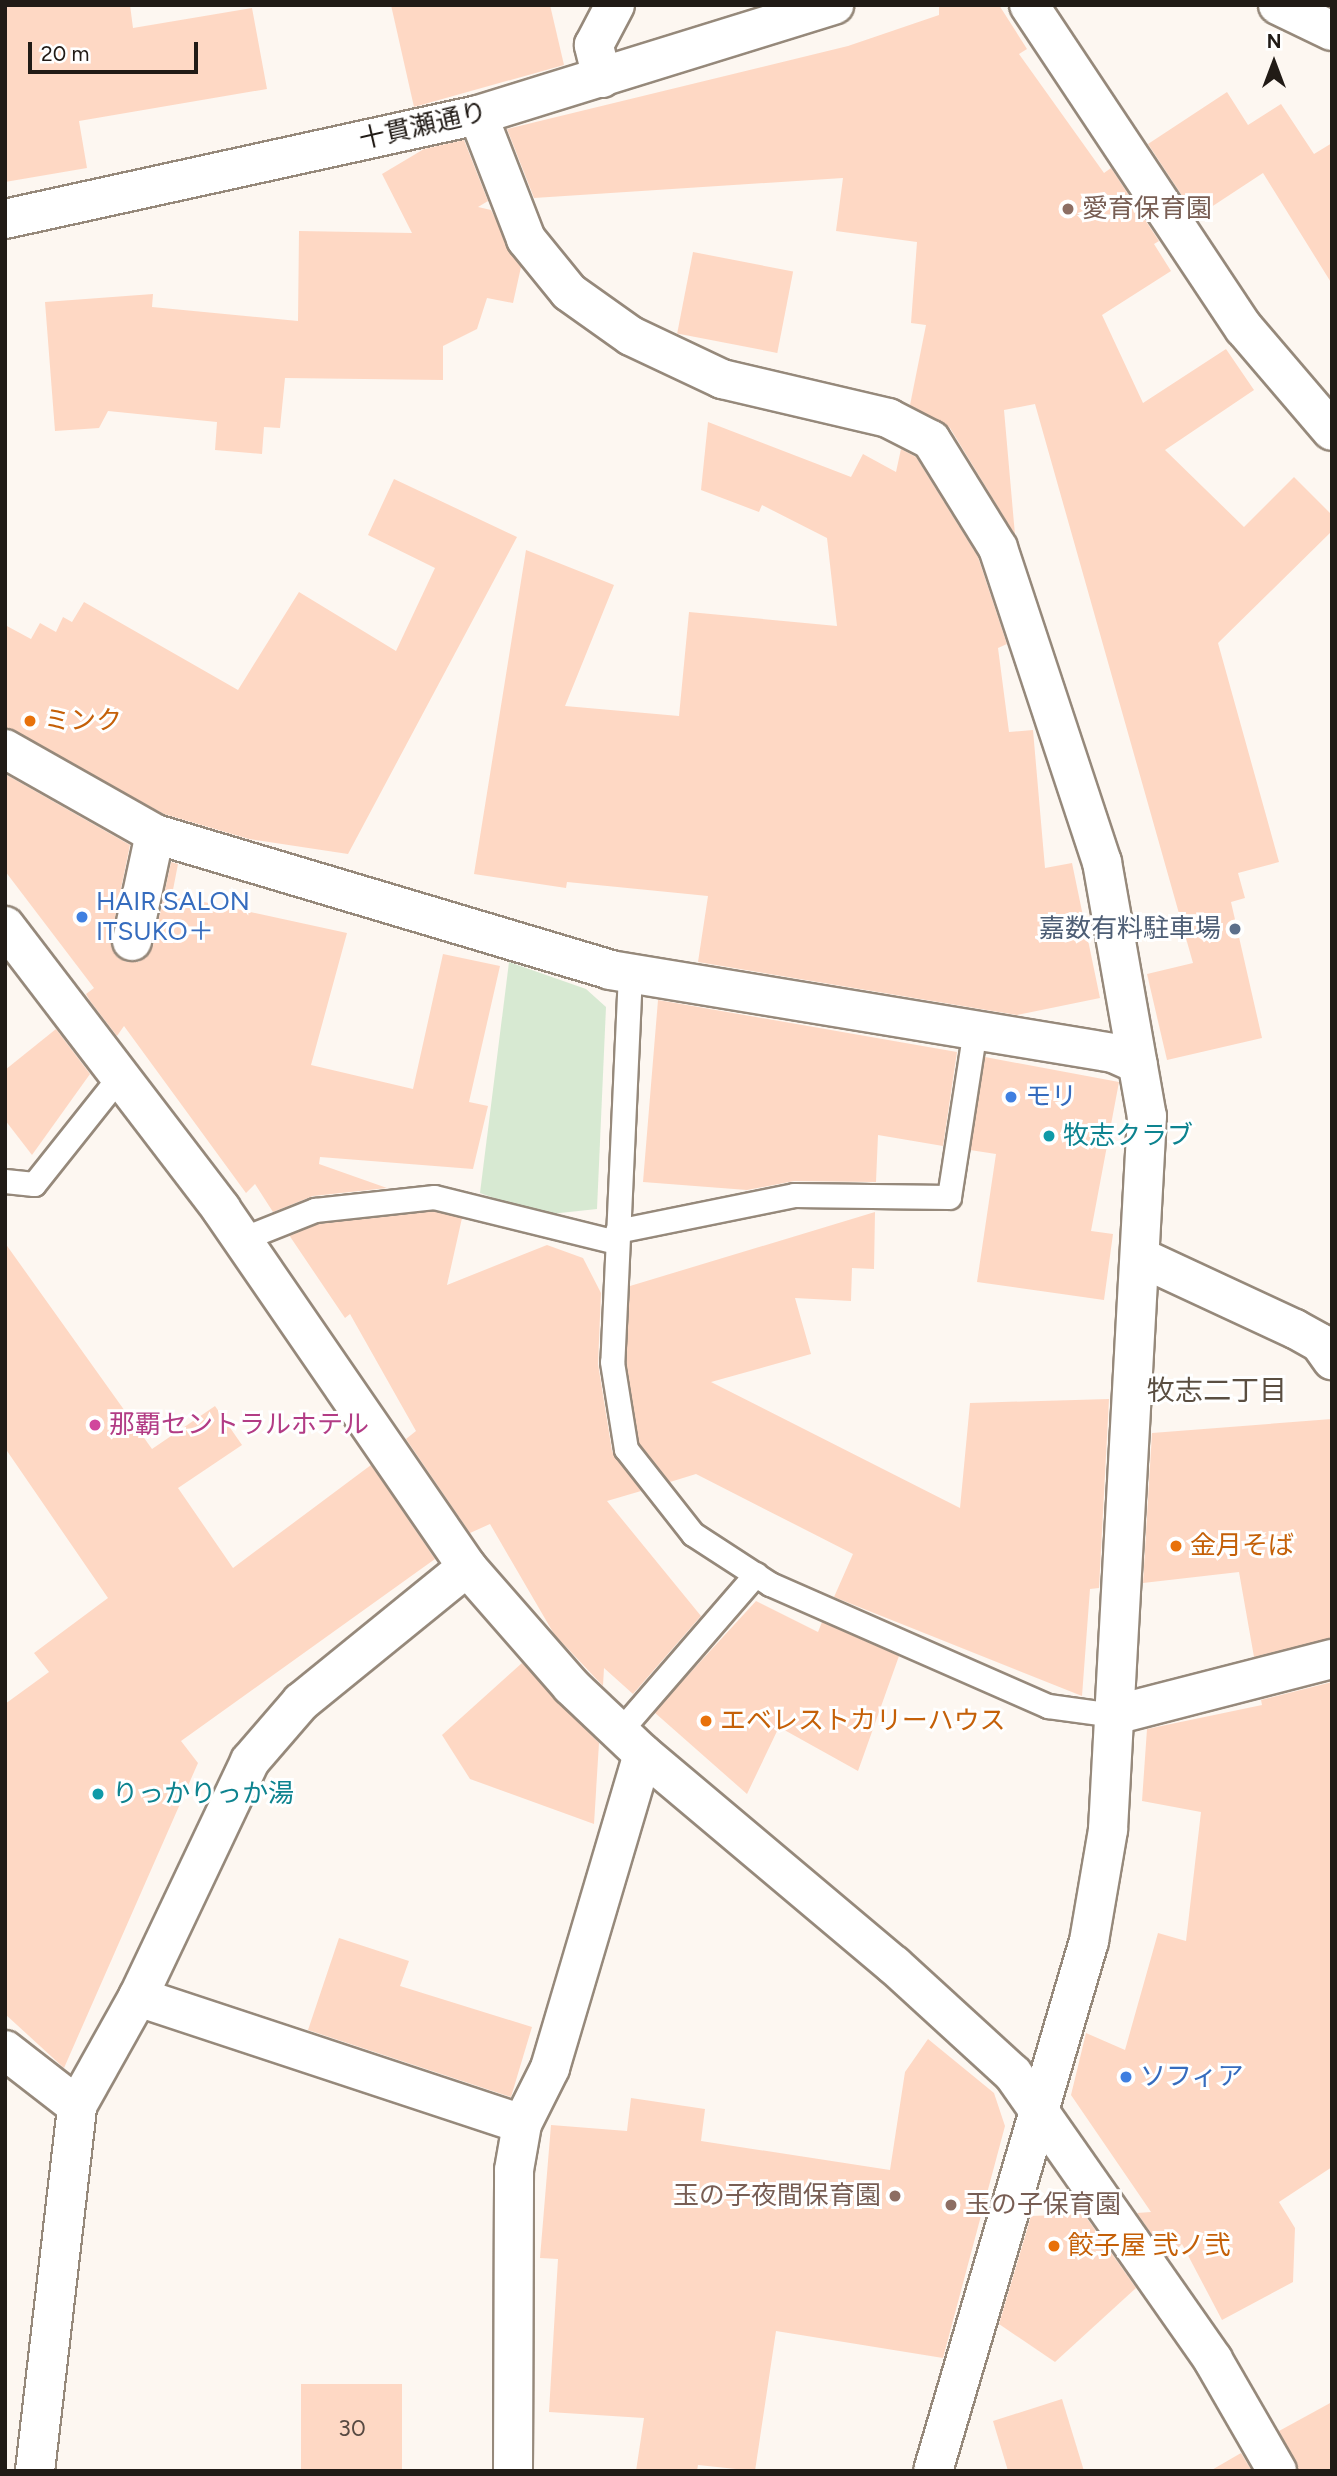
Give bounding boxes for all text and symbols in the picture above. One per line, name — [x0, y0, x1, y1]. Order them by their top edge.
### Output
scale bar — [32, 28, 201, 72]
north arrow — [1239, 28, 1309, 98]
text: N — [1267, 30, 1281, 53]
text: 20 m — [41, 41, 89, 66]
street label: 十貫瀬通り — [356, 96, 490, 156]
place label: 愛育保育園 — [1082, 193, 1212, 225]
marker: 愛育保育園 — [1060, 201, 1076, 217]
place label: ミンク — [44, 705, 122, 737]
marker: ミンク — [22, 713, 38, 729]
place label: HAIR SALON ITSUKO＋ — [96, 886, 250, 948]
marker: HAIR SALON ITSUKO＋ — [74, 909, 90, 925]
place label: 嘉数有料駐車場 — [1039, 913, 1221, 945]
marker: 嘉数有料駐車場 — [1227, 921, 1243, 937]
place label: モリ — [1025, 1081, 1077, 1113]
marker: モリ — [1003, 1089, 1019, 1105]
place label: 牧志クラブ — [1063, 1120, 1193, 1152]
marker: 牧志クラブ — [1041, 1128, 1057, 1144]
district label: 牧志二丁目 — [1147, 1373, 1287, 1407]
place label: 那覇セントラルホテル — [109, 1409, 369, 1441]
marker: 那覇セントラルホテル — [87, 1417, 103, 1433]
place label: 金月そば — [1190, 1530, 1294, 1562]
marker: 金月そば — [1168, 1538, 1184, 1554]
place label: エベレストカリーハウス — [720, 1705, 1006, 1737]
marker: エベレストカリーハウス — [698, 1713, 714, 1729]
place label: りっかりっか湯 — [112, 1778, 294, 1810]
marker: りっかりっか湯 — [90, 1786, 106, 1802]
place label: ソフィア — [1140, 2061, 1244, 2093]
marker: ソフィア — [1118, 2069, 1134, 2085]
place label: 玉の子夜間保育園 — [673, 2180, 881, 2212]
marker: 玉の子夜間保育園 — [887, 2188, 903, 2204]
place label: 玉の子保育園 — [965, 2189, 1121, 2221]
marker: 玉の子保育園 — [943, 2197, 959, 2213]
place label: 餃子屋 弐ノ弐 — [1068, 2230, 1230, 2262]
marker: 餃子屋 弐ノ弐 — [1046, 2238, 1062, 2254]
house number: 30 — [338, 2414, 366, 2442]

